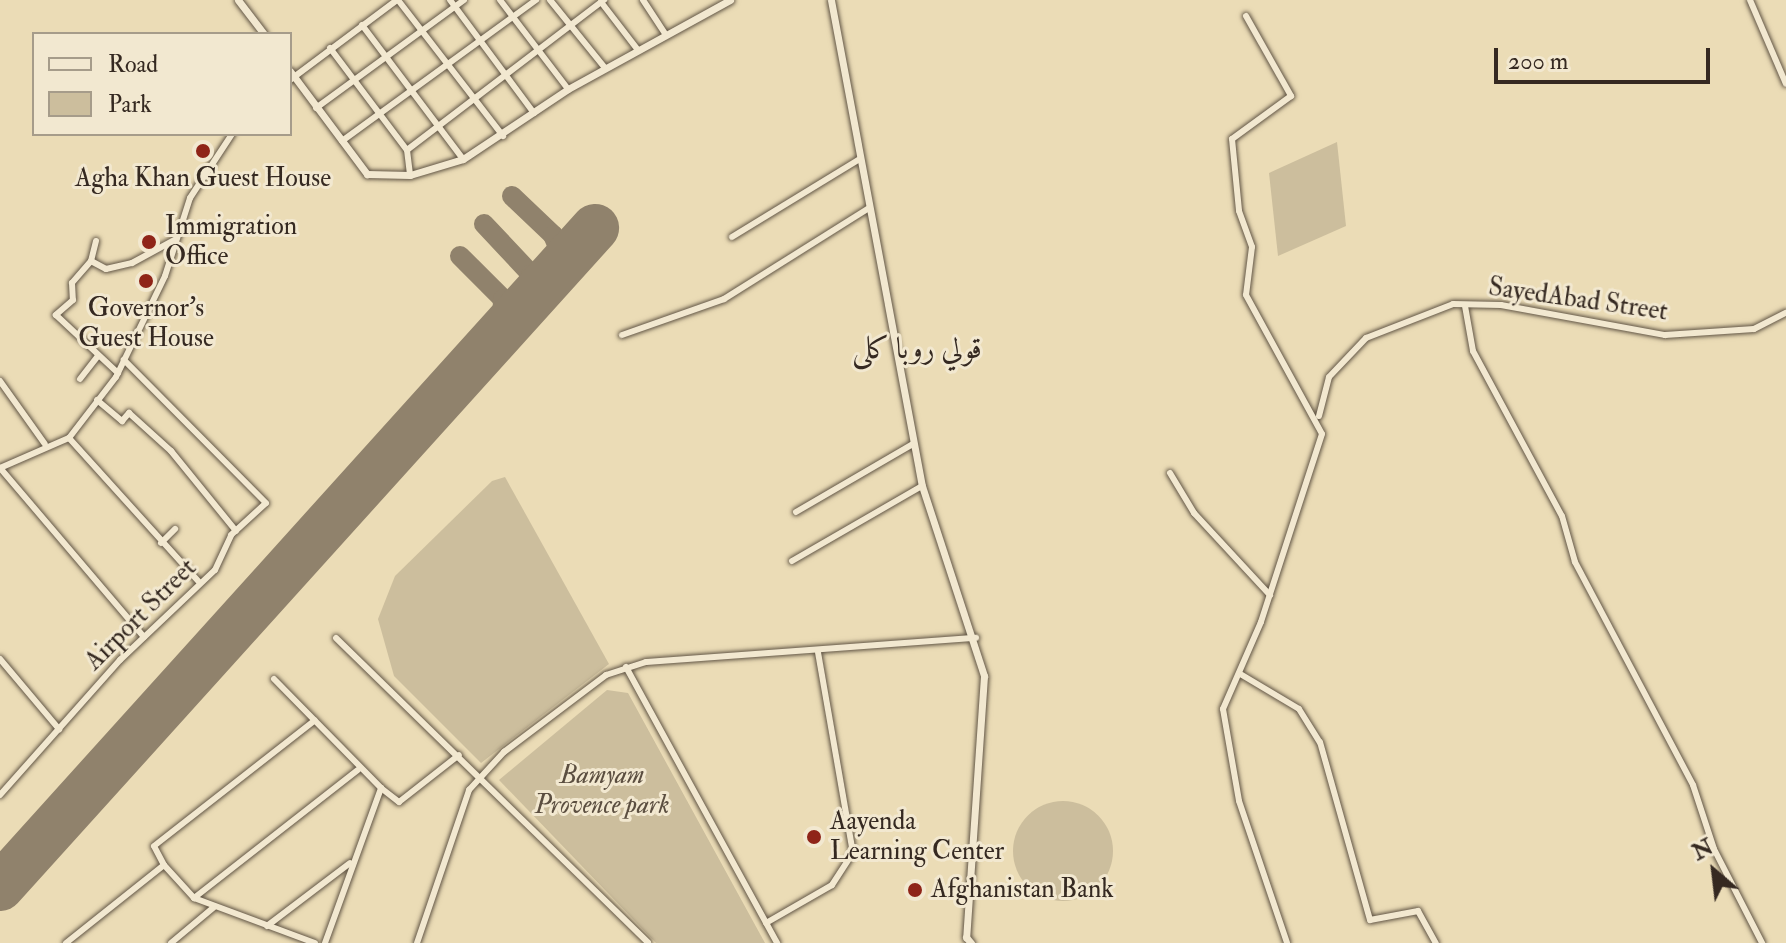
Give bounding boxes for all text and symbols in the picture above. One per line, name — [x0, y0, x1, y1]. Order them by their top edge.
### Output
legend — [32, 32, 292, 136]
scale bar — [1498, 32, 1714, 82]
text: 200 m — [1508, 46, 1568, 77]
text: Road — [108, 49, 158, 80]
text: Park — [108, 89, 152, 120]
marker: Agha Khan Guest House — [194, 142, 212, 160]
place label: Agha Khan Guest House — [75, 163, 331, 195]
place label: Immigration Office — [165, 211, 297, 272]
marker: Immigration Office — [140, 233, 158, 251]
marker: Governor's Guest House — [137, 272, 155, 290]
street label: SayedAbad Street — [1486, 272, 1670, 328]
place label: Governor's Guest House — [78, 293, 214, 354]
district label: قولي روبا کلی — [852, 331, 982, 367]
street label: Airport Street — [79, 553, 203, 677]
park label: Bamyam Provence park — [535, 760, 669, 822]
place label: Aayenda Learning Center — [830, 806, 1004, 868]
marker: Aayenda Learning Center — [805, 828, 823, 846]
north arrow — [1674, 831, 1754, 911]
text: N — [1687, 833, 1718, 867]
place label: Afghanistan Bank — [931, 874, 1114, 906]
marker: Afghanistan Bank — [906, 881, 924, 899]

